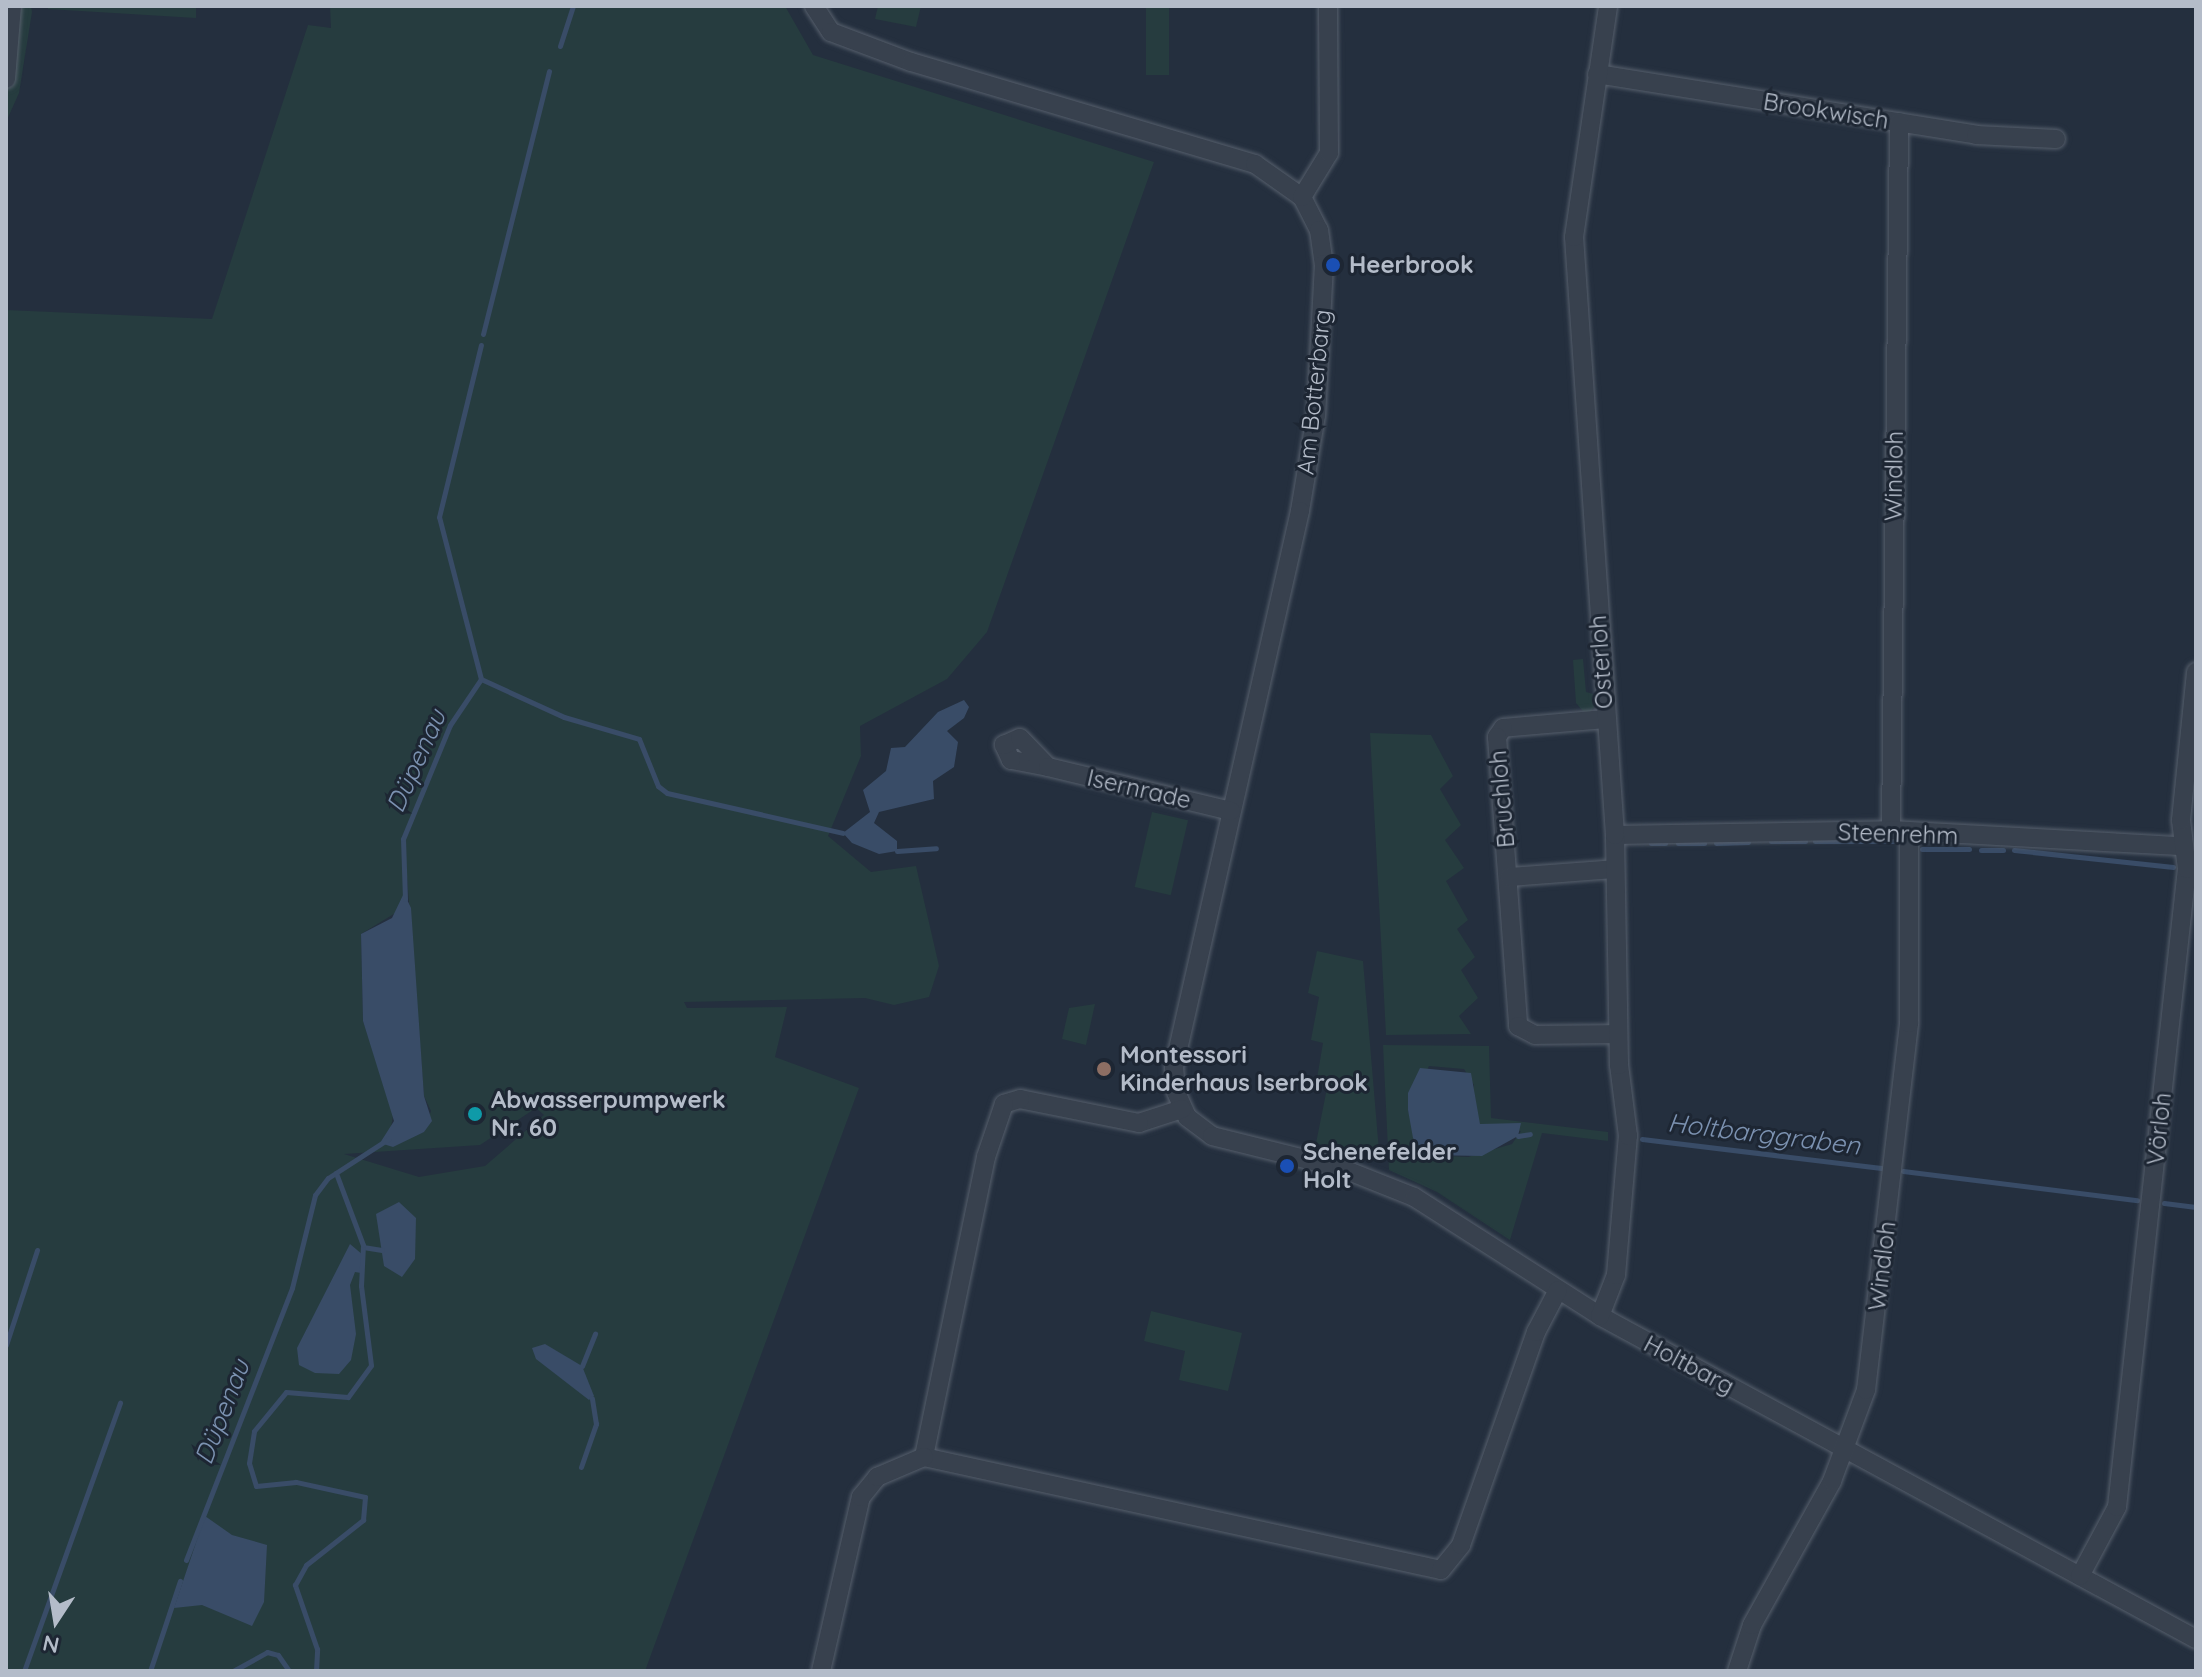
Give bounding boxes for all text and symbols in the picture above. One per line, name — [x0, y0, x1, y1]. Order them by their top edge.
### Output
street label: Brookwisch — [1761, 87, 1891, 135]
place label: Heerbrook — [1349, 251, 1474, 279]
marker: Heerbrook — [1324, 256, 1342, 274]
street label: Am Botterbarg — [1291, 308, 1337, 476]
street label: Windloh — [1879, 431, 1909, 521]
street label: Osterloh — [1583, 614, 1619, 710]
water label: Düpenau — [380, 705, 452, 817]
street label: Bruchloh — [1483, 749, 1521, 849]
street label: Isernrade — [1084, 763, 1194, 815]
street label: Steenrehm — [1837, 818, 1959, 850]
place label: Montessori Kinderhaus Iserbrook — [1120, 1041, 1368, 1097]
marker: Montessori Kinderhaus Iserbrook — [1095, 1060, 1113, 1078]
place label: Abwasserpumpwerk Nr. 60 — [491, 1086, 726, 1142]
street label: Vörloh — [2141, 1091, 2177, 1167]
marker: Abwasserpumpwerk Nr. 60 — [466, 1105, 484, 1123]
water label: Holtbarggraben — [1666, 1107, 1862, 1161]
place label: Schenefelder Holt — [1303, 1138, 1456, 1194]
marker: Schenefelder Holt — [1278, 1157, 1296, 1175]
street label: Windloh — [1862, 1220, 1902, 1312]
street label: Holtbarg — [1639, 1329, 1739, 1401]
water label: Düpenau — [188, 1355, 256, 1469]
north arrow — [16, 1581, 96, 1661]
text: N — [40, 1629, 62, 1660]

